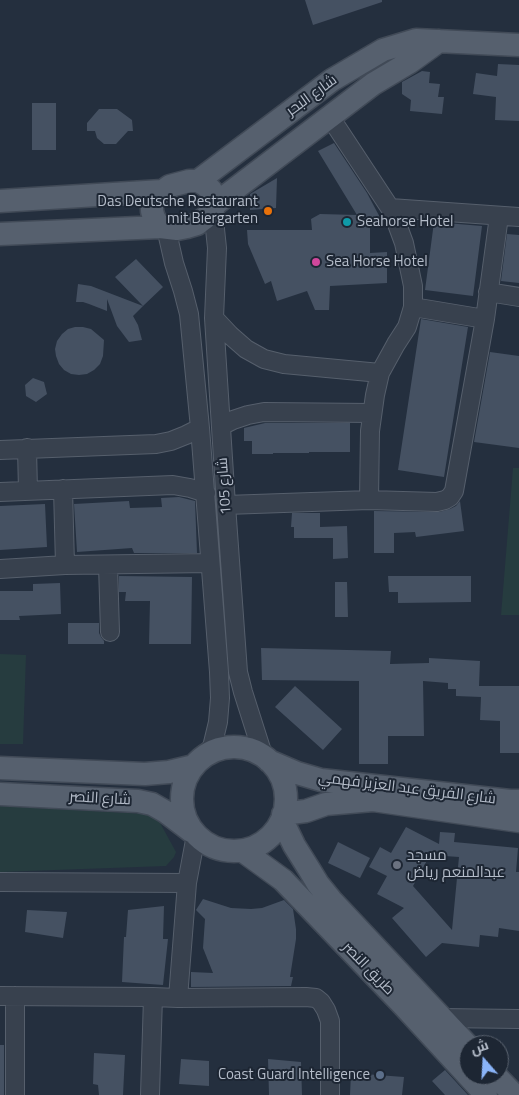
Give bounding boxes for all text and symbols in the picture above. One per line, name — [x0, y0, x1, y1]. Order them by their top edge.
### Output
street label: شارع البحر — [283, 72, 341, 120]
place label: Das Deutsche Restaurant mit Biergarten — [97, 193, 258, 228]
marker: Das Deutsche Restaurant mit Biergarten — [262, 205, 274, 217]
place label: Seahorse Hotel — [357, 213, 453, 231]
marker: Seahorse Hotel — [341, 216, 353, 228]
place label: Sea Horse Hotel — [326, 253, 428, 271]
marker: Sea Horse Hotel — [310, 256, 322, 268]
street label: شارع 105 — [214, 457, 236, 515]
street label: شارع الفريق عبد العزيز فهمي — [317, 769, 497, 809]
street label: شارع النصر — [69, 788, 131, 810]
place label: مسجد عبدالمنعم رياض — [407, 847, 505, 882]
marker: مسجد عبدالمنعم رياض — [391, 859, 403, 871]
street label: طريق النصر — [338, 939, 398, 999]
text: ش — [467, 1033, 491, 1059]
north arrow — [459, 1035, 509, 1085]
place label: Coast Guard Intelligence — [218, 1066, 370, 1084]
marker: Coast Guard Intelligence — [374, 1069, 386, 1081]

